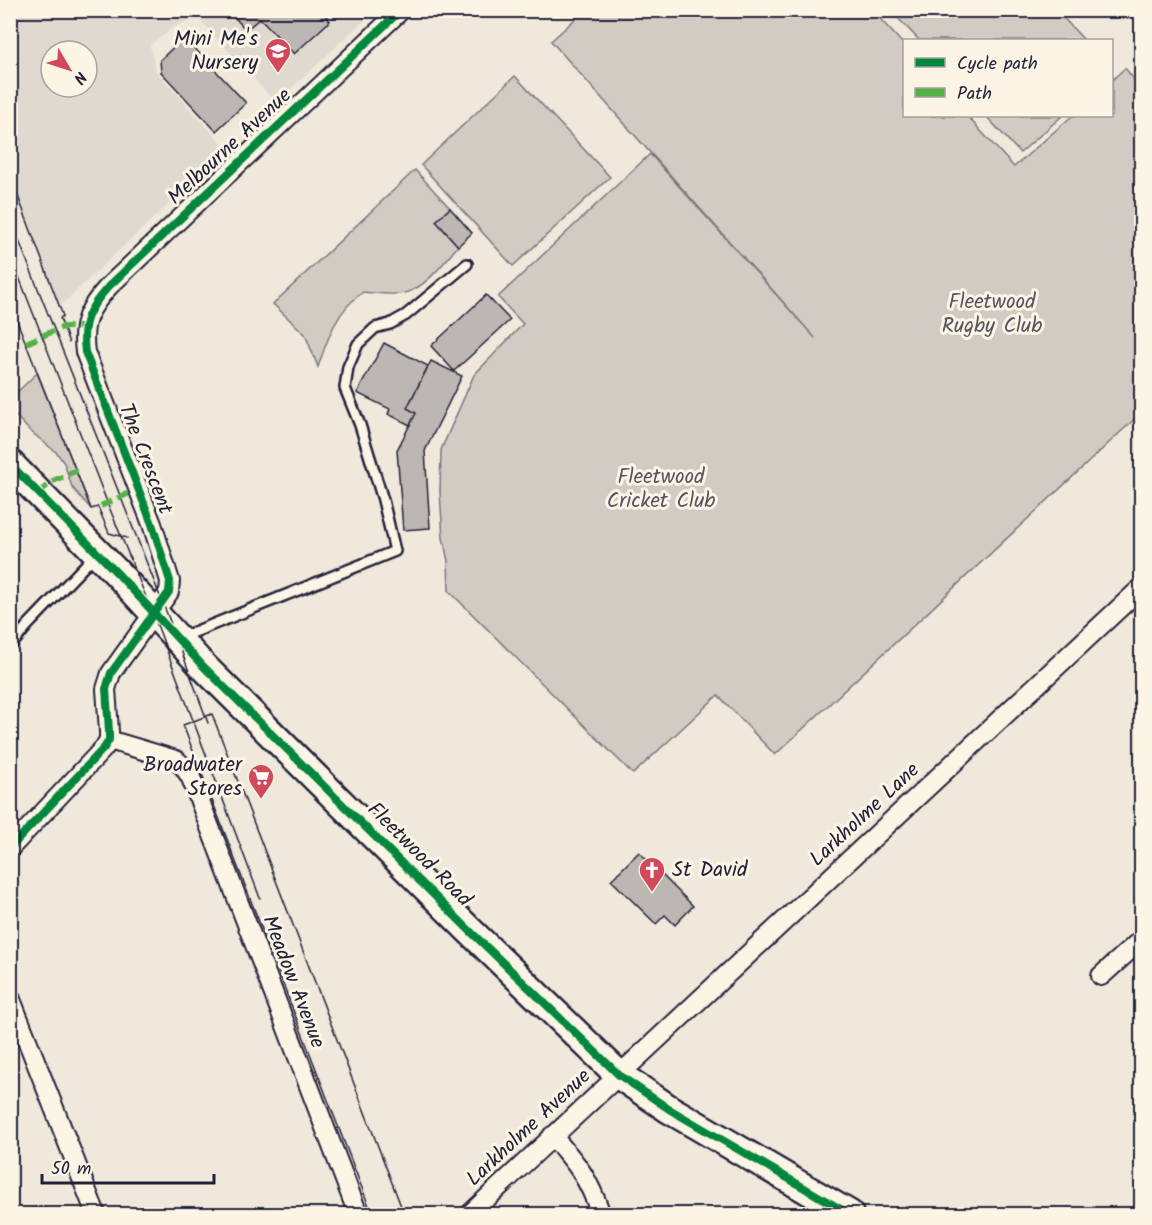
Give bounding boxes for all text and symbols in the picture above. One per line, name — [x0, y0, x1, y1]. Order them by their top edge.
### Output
place label: Mini Me's Nursery — [174, 23, 258, 80]
school or university icon: Mini Me's Nursery — [263, 36, 293, 74]
north arrow — [39, 39, 99, 99]
legend — [903, 39, 1113, 117]
text: Cycle path — [957, 50, 1038, 79]
text: N — [67, 66, 92, 89]
street label: Melbourne Avenue — [160, 80, 300, 214]
text: Path — [957, 80, 992, 109]
park label: Fleetwood Rugby Club — [942, 286, 1042, 343]
street label: The Crescent — [109, 399, 182, 520]
park label: Fleetwood Cricket Club — [607, 461, 715, 518]
place label: Broadwater Stores — [143, 749, 243, 806]
street label: Larkholme Lane — [802, 755, 928, 875]
supermarket icon: Broadwater Stores — [246, 762, 276, 800]
street label: Fleetwood Road — [359, 795, 480, 916]
place label: St David — [672, 854, 748, 887]
church icon: St David — [637, 855, 667, 893]
street label: Meadow Avenue — [252, 911, 334, 1054]
street label: Larkholme Avenue — [459, 1061, 599, 1195]
scale bar — [42, 1147, 214, 1185]
text: 50 m — [51, 1155, 91, 1184]

